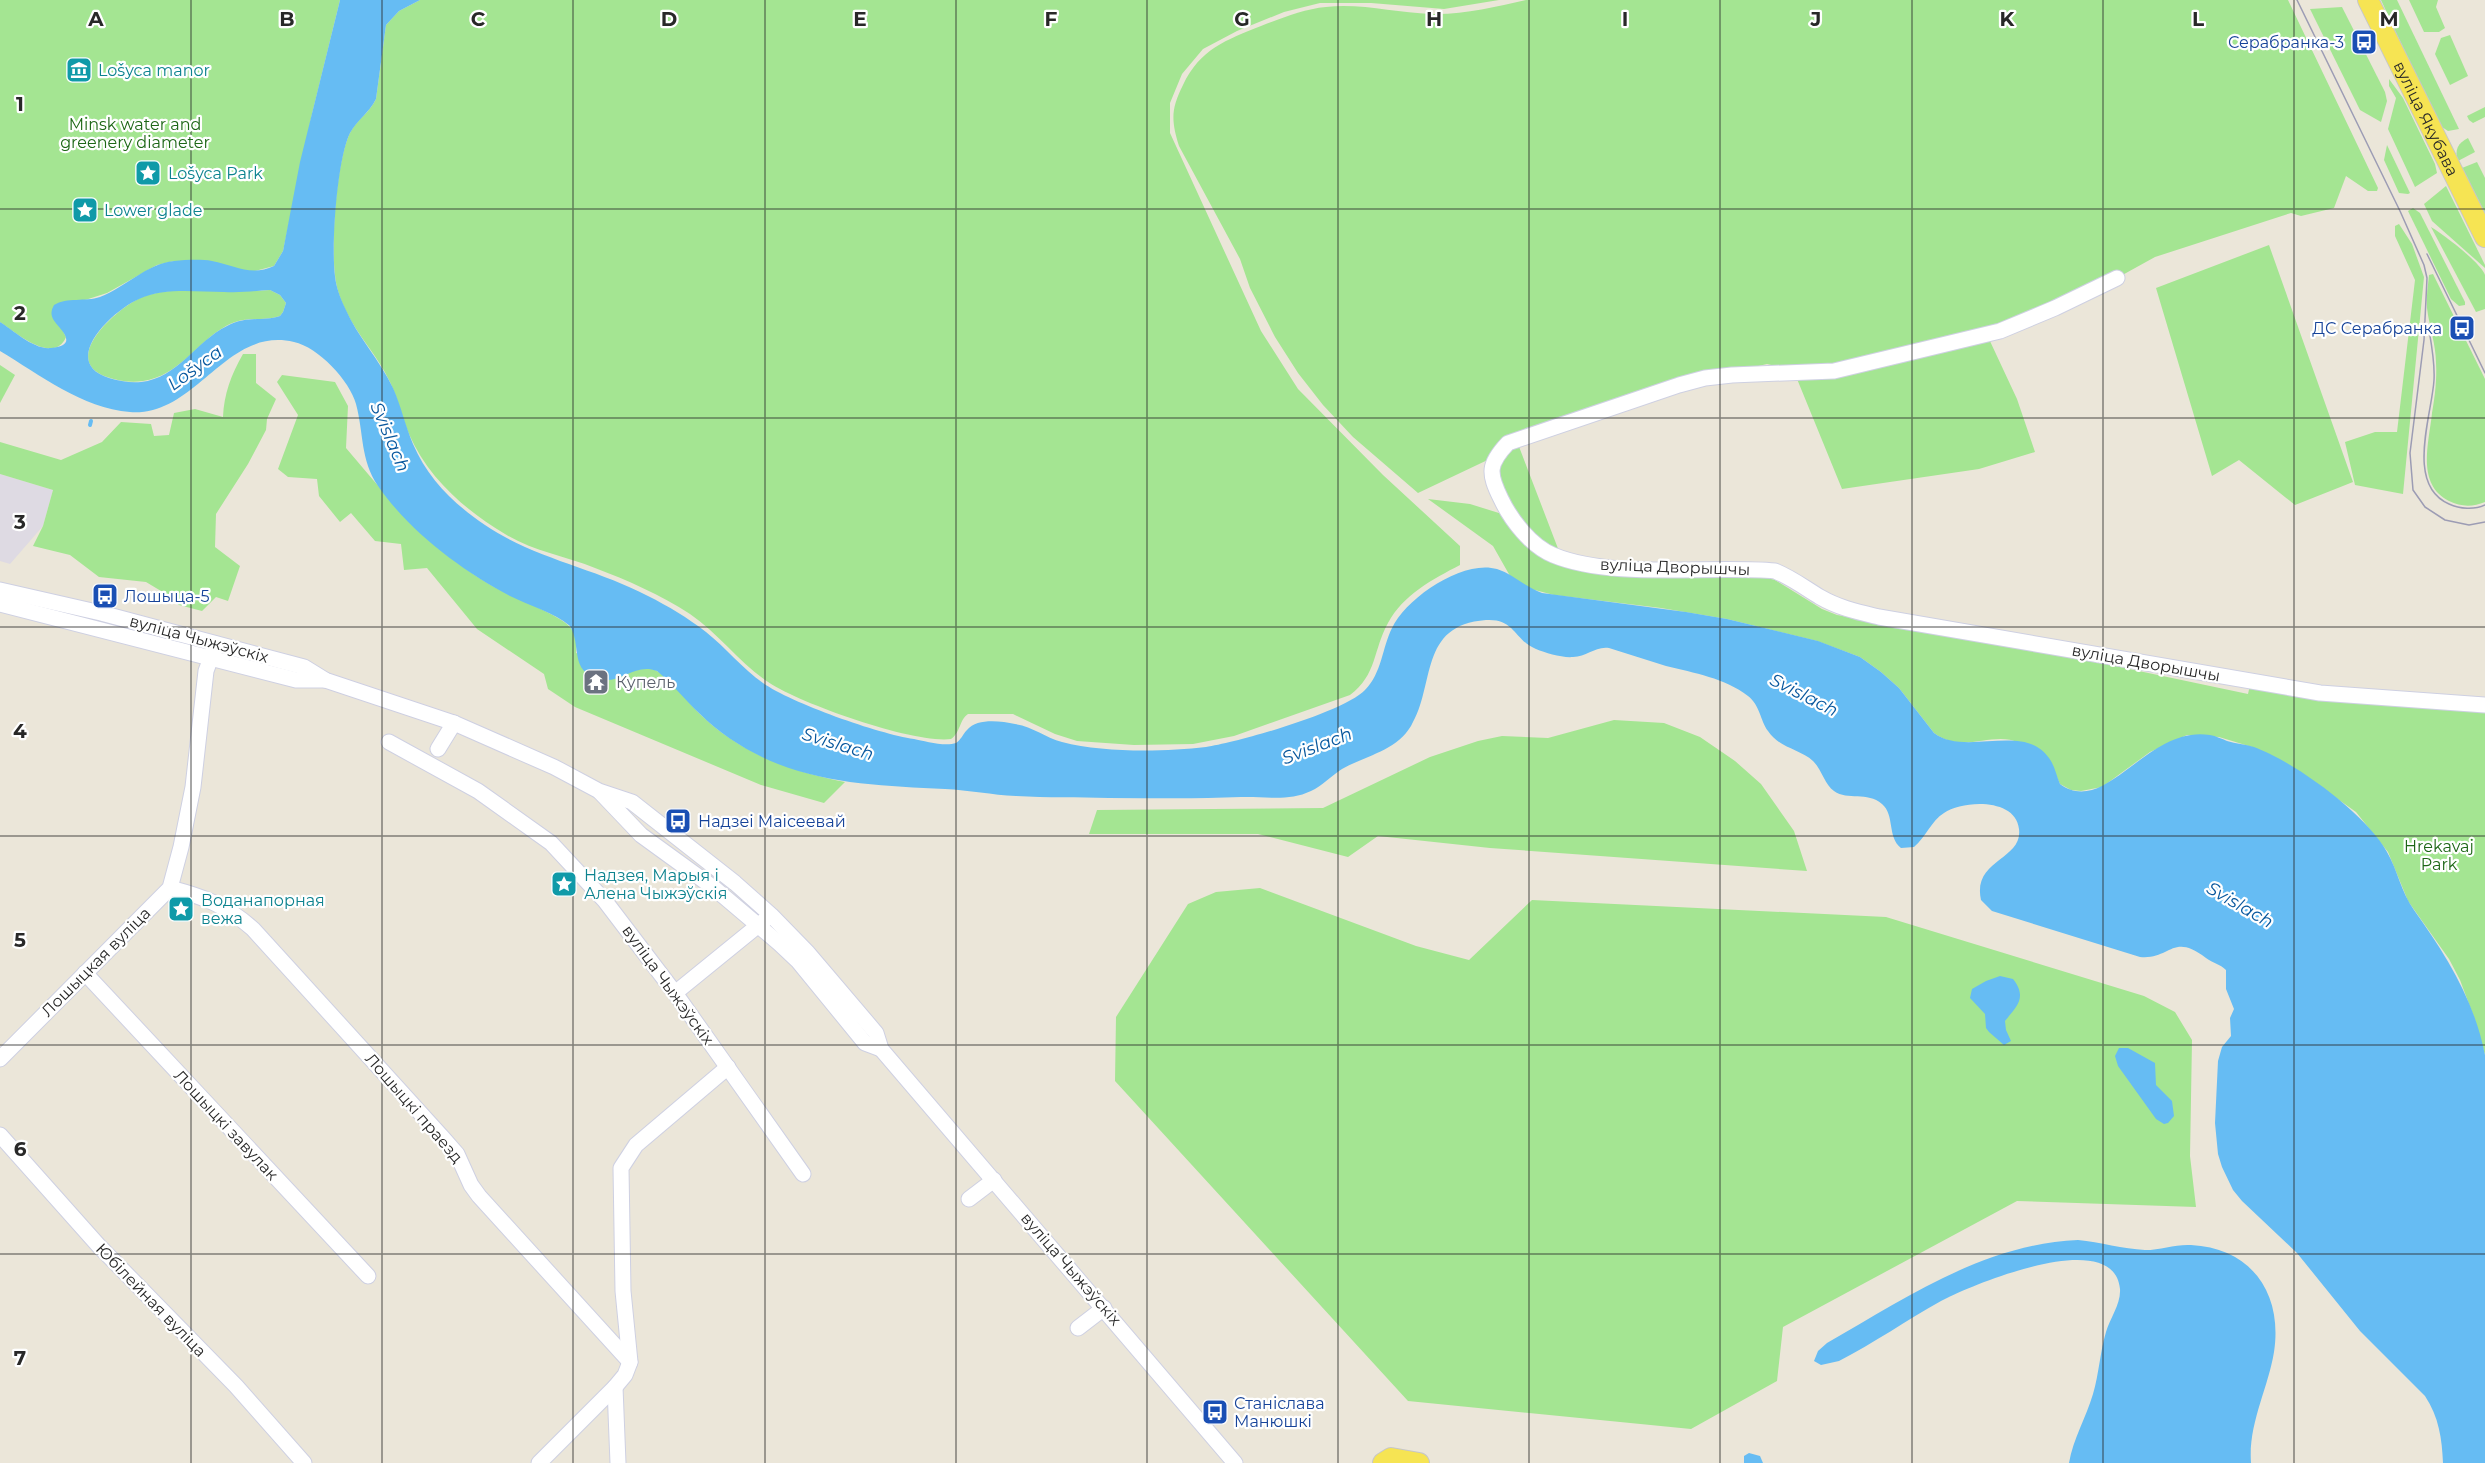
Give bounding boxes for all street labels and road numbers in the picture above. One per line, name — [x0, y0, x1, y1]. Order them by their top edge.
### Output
street label: вуліца Якубава — [2390, 58, 2463, 179]
street label: вуліца Дворышчы — [1600, 555, 1750, 579]
street label: вуліца Чыжэўскіх — [127, 611, 271, 667]
street label: вуліца Дворышчы — [2070, 641, 2222, 685]
street label: Лошыцкая вуліца — [37, 903, 155, 1021]
street label: вуліца Чыжэўскіх — [618, 922, 718, 1049]
street label: Лошыцкі праезд — [361, 1049, 467, 1167]
street label: Лошыцкі завулак — [170, 1066, 282, 1185]
street label: вуліца Чыжэўскіх — [1017, 1209, 1125, 1330]
street label: Юбілейная вуліца — [92, 1239, 210, 1361]

